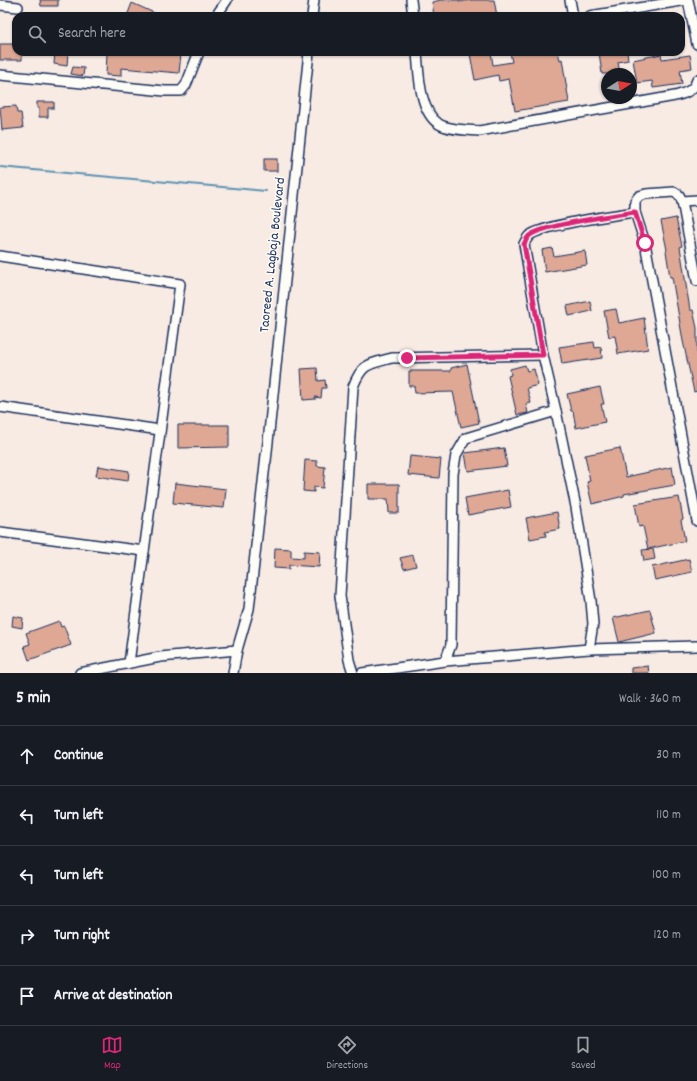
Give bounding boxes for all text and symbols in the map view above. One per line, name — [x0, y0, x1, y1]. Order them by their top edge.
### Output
search box — [12, 12, 685, 56]
icon: search — [26, 23, 48, 45]
text: Search here — [58, 23, 126, 45]
north arrow — [601, 68, 637, 104]
street label: Taoreed A. Lagbaja Boulevard — [255, 176, 291, 334]
route start — [636, 234, 654, 252]
route end — [398, 349, 416, 367]
text: 5 min — [16, 687, 50, 711]
text: Walk · 360 m — [619, 690, 681, 709]
icon: ahead — [16, 745, 38, 767]
text: Continue — [54, 745, 103, 767]
text: 30 m — [656, 746, 681, 765]
icon: left — [16, 805, 38, 827]
text: Turn left — [54, 805, 103, 827]
text: 110 m — [656, 806, 681, 825]
icon: left — [16, 865, 38, 887]
text: Turn left — [54, 865, 103, 887]
text: 100 m — [652, 866, 681, 885]
icon: right — [16, 925, 38, 947]
text: Turn right — [54, 925, 110, 947]
text: 120 m — [653, 926, 681, 945]
icon: arrive — [16, 985, 38, 1007]
text: Arrive at destination — [54, 985, 172, 1007]
tab: Map — [101, 1034, 123, 1074]
tab: Directions — [326, 1034, 368, 1074]
tab: Saved — [571, 1034, 596, 1074]

